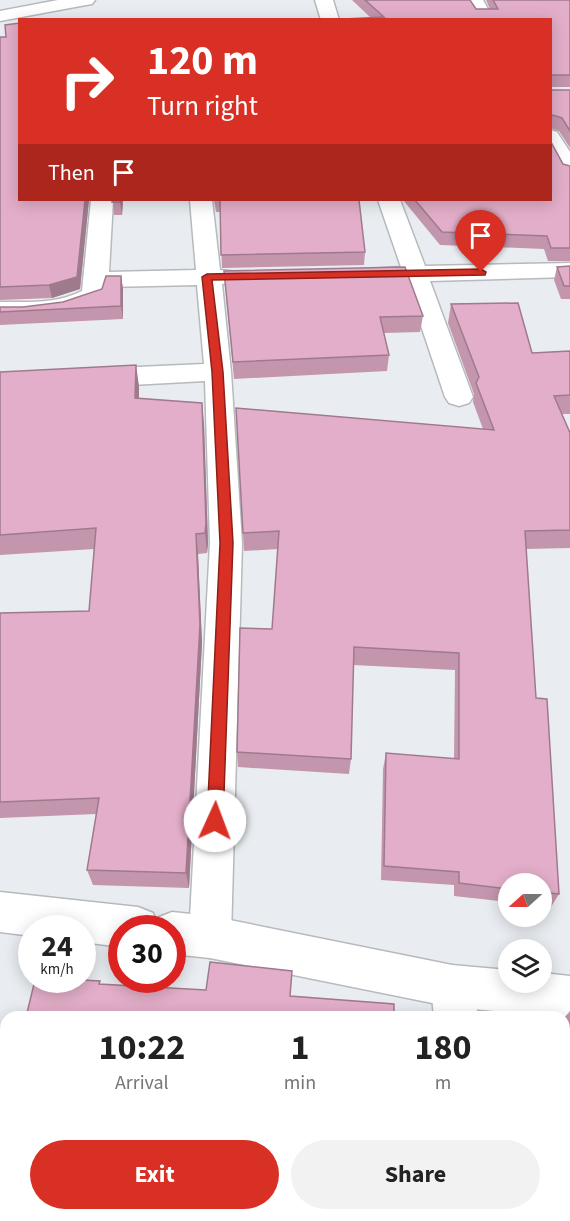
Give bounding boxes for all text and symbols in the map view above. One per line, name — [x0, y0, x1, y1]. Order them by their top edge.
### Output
text: 120 m — [147, 31, 258, 91]
icon: right — [48, 42, 126, 120]
text: Turn right — [147, 87, 258, 126]
icon: arrive — [107, 156, 140, 189]
text: Then — [48, 157, 95, 189]
pin — [455, 210, 506, 272]
icon: arrive — [464, 219, 497, 252]
position arrow — [183, 789, 247, 853]
north arrow — [498, 873, 552, 927]
map controls — [498, 873, 552, 993]
speed limit sign: 30 — [108, 915, 186, 993]
text: 24 — [41, 925, 73, 968]
button: layers — [498, 939, 552, 993]
text: km/h — [40, 959, 74, 980]
text: 10:22 — [98, 1022, 185, 1073]
text: 1 — [290, 1022, 309, 1073]
text: 180 — [415, 1022, 472, 1073]
text: Arrival — [115, 1069, 169, 1097]
text: min — [284, 1069, 316, 1097]
text: m — [435, 1069, 451, 1097]
button: Exit — [30, 1140, 279, 1209]
button: Share — [291, 1140, 540, 1209]

